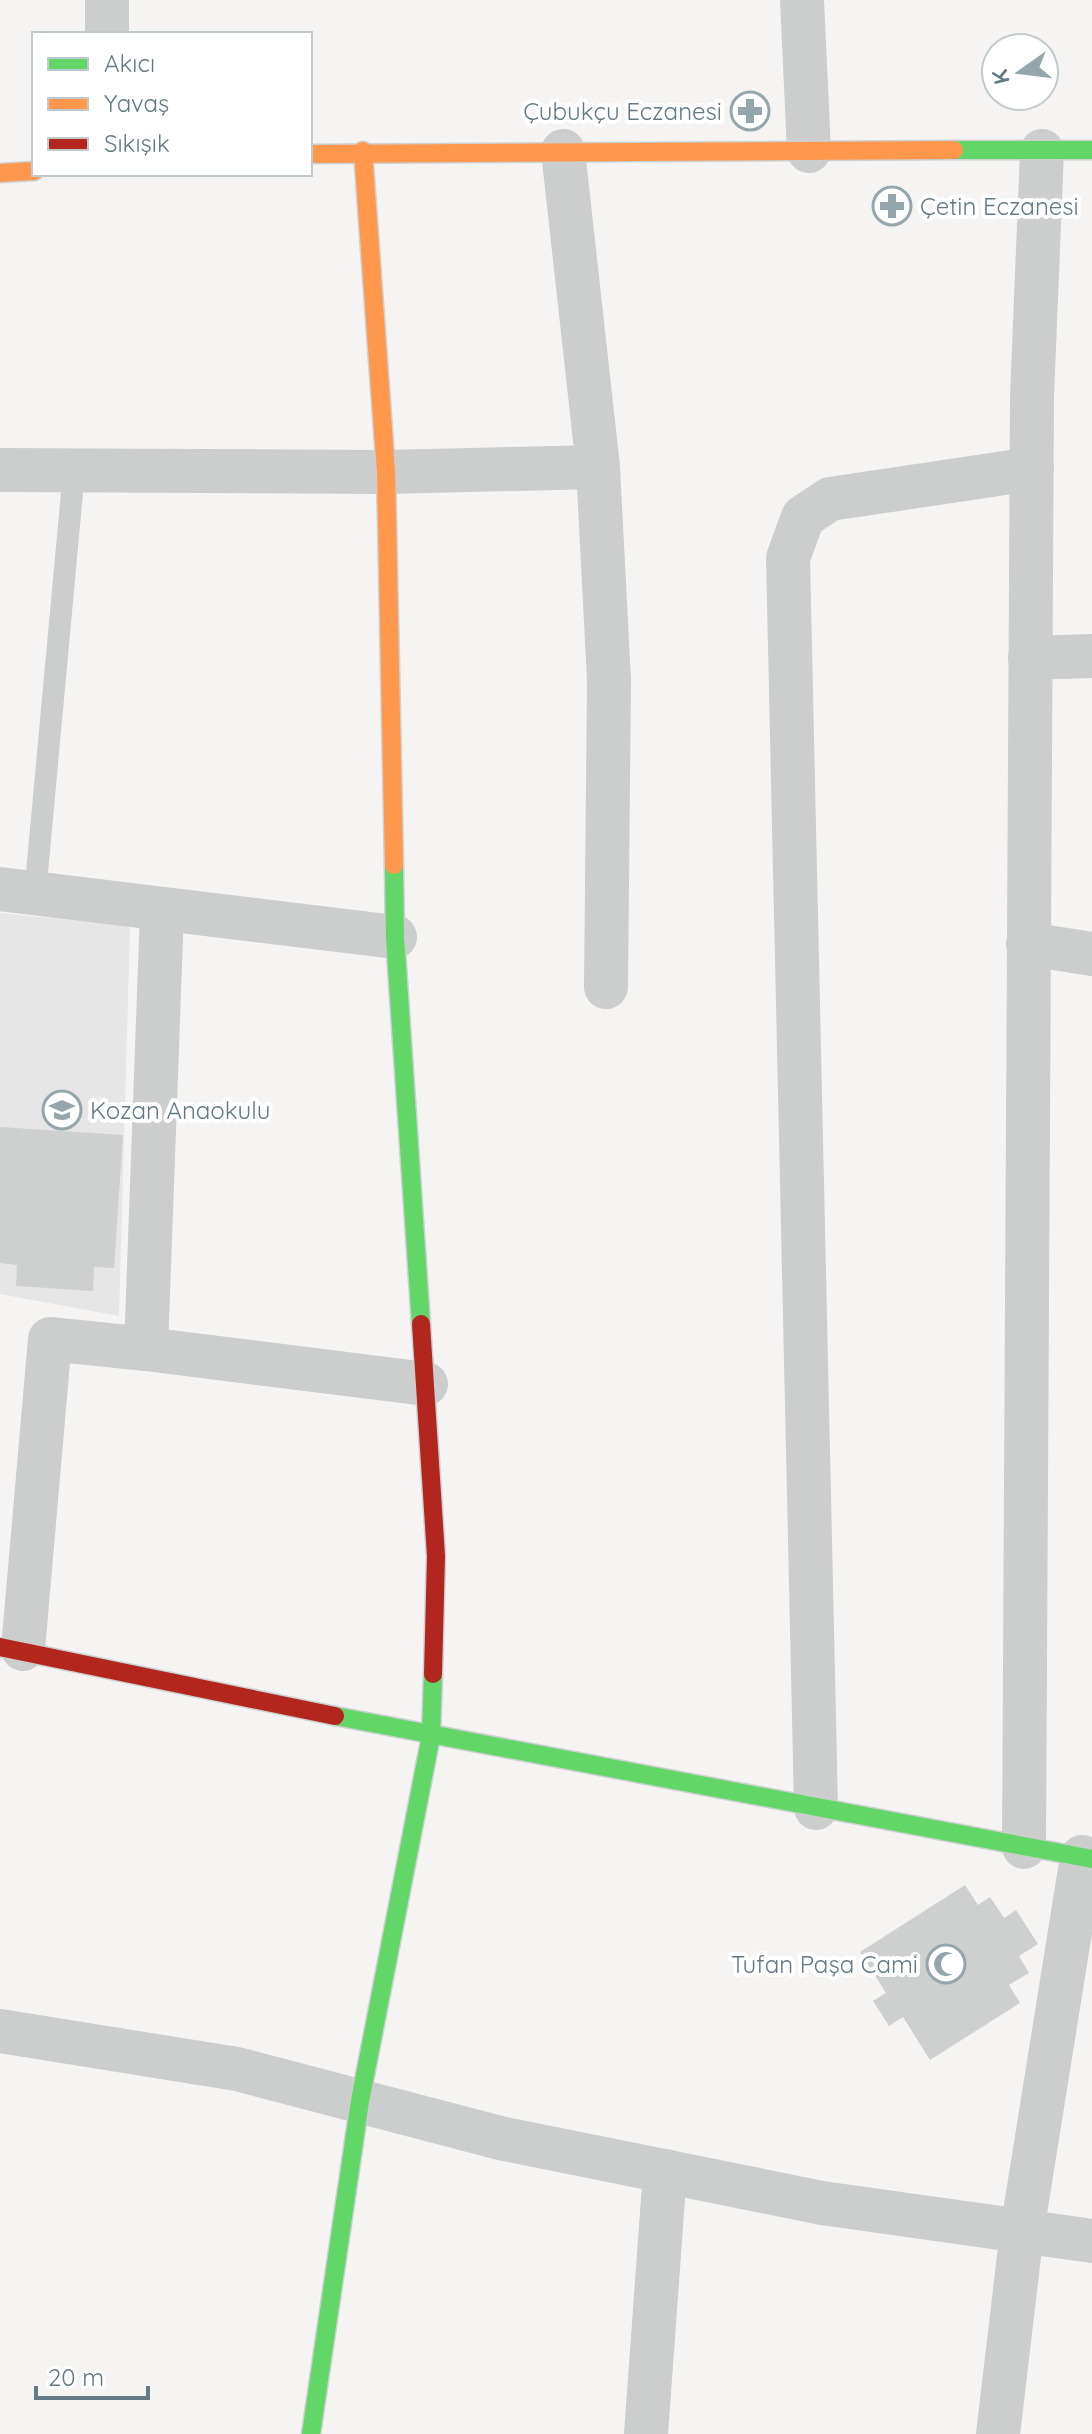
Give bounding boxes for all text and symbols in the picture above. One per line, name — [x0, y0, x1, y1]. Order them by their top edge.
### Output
legend — [32, 32, 312, 176]
north arrow — [980, 32, 1060, 112]
text: Akıcı — [104, 48, 155, 78]
text: K — [985, 66, 1016, 87]
text: Yavaş — [104, 88, 169, 118]
pharmacy icon: Çubukçu Eczanesi — [729, 90, 771, 132]
place label: Çubukçu Eczanesi — [523, 96, 722, 126]
text: Sıkışık — [104, 128, 170, 158]
pharmacy icon: Çetin Eczanesi — [871, 185, 913, 227]
place label: Çetin Eczanesi — [920, 191, 1079, 221]
school or university icon: Kozan Anaokulu — [41, 1089, 83, 1131]
place label: Kozan Anaokulu — [90, 1095, 270, 1125]
mosque icon: Tufan Paşa Cami — [925, 1943, 967, 1985]
place label: Tufan Paşa Cami — [731, 1949, 918, 1979]
scale bar — [36, 2350, 148, 2400]
text: 20 m — [48, 2362, 104, 2392]

